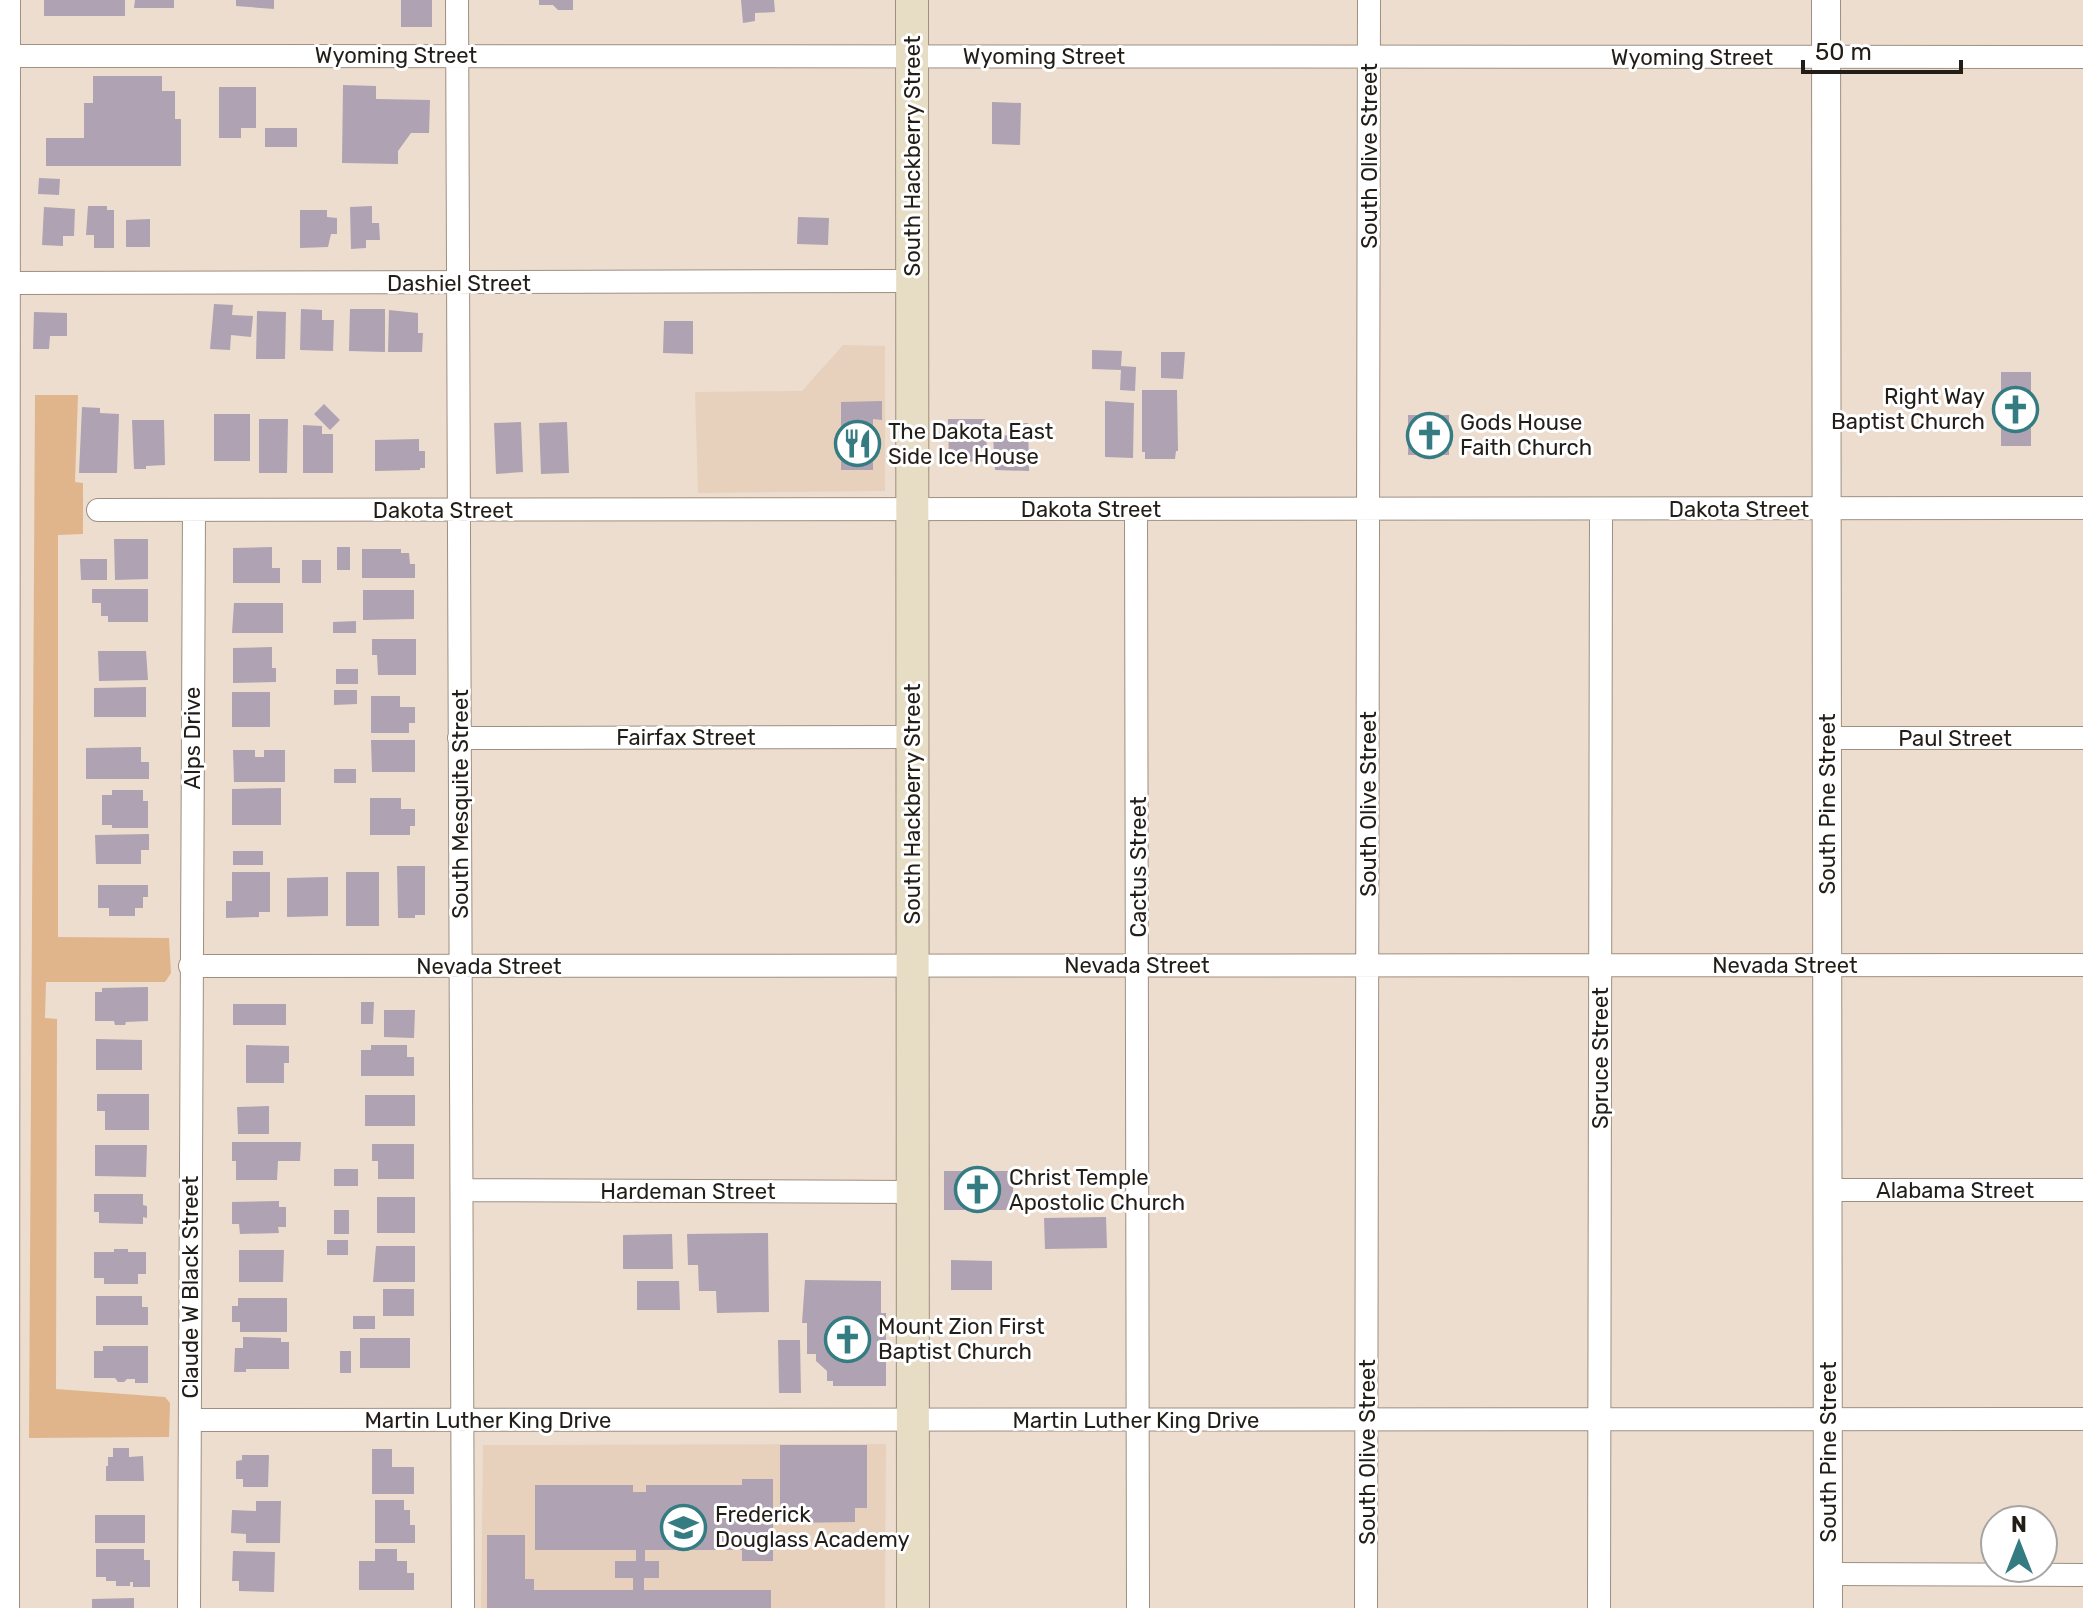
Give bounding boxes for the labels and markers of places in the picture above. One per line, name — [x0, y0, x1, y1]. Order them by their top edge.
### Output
place label: Right Way Baptist Church — [1831, 383, 1985, 435]
church icon: Right Way Baptist Church — [1992, 385, 2040, 433]
place label: Gods House Faith Church — [1460, 409, 1592, 461]
church icon: Gods House Faith Church — [1405, 411, 1453, 459]
place label: The Dakota East Side Ice House — [888, 418, 1054, 470]
restaurant icon: The Dakota East Side Ice House — [833, 420, 881, 468]
place label: Christ Temple Apostolic Church — [1009, 1164, 1185, 1216]
church icon: Christ Temple Apostolic Church — [954, 1166, 1002, 1214]
place label: Mount Zion First Baptist Church — [878, 1313, 1045, 1365]
church icon: Mount Zion First Baptist Church — [823, 1315, 871, 1363]
place label: Frederick Douglass Academy — [715, 1501, 910, 1553]
school or university icon: Frederick Douglass Academy — [660, 1503, 708, 1551]

